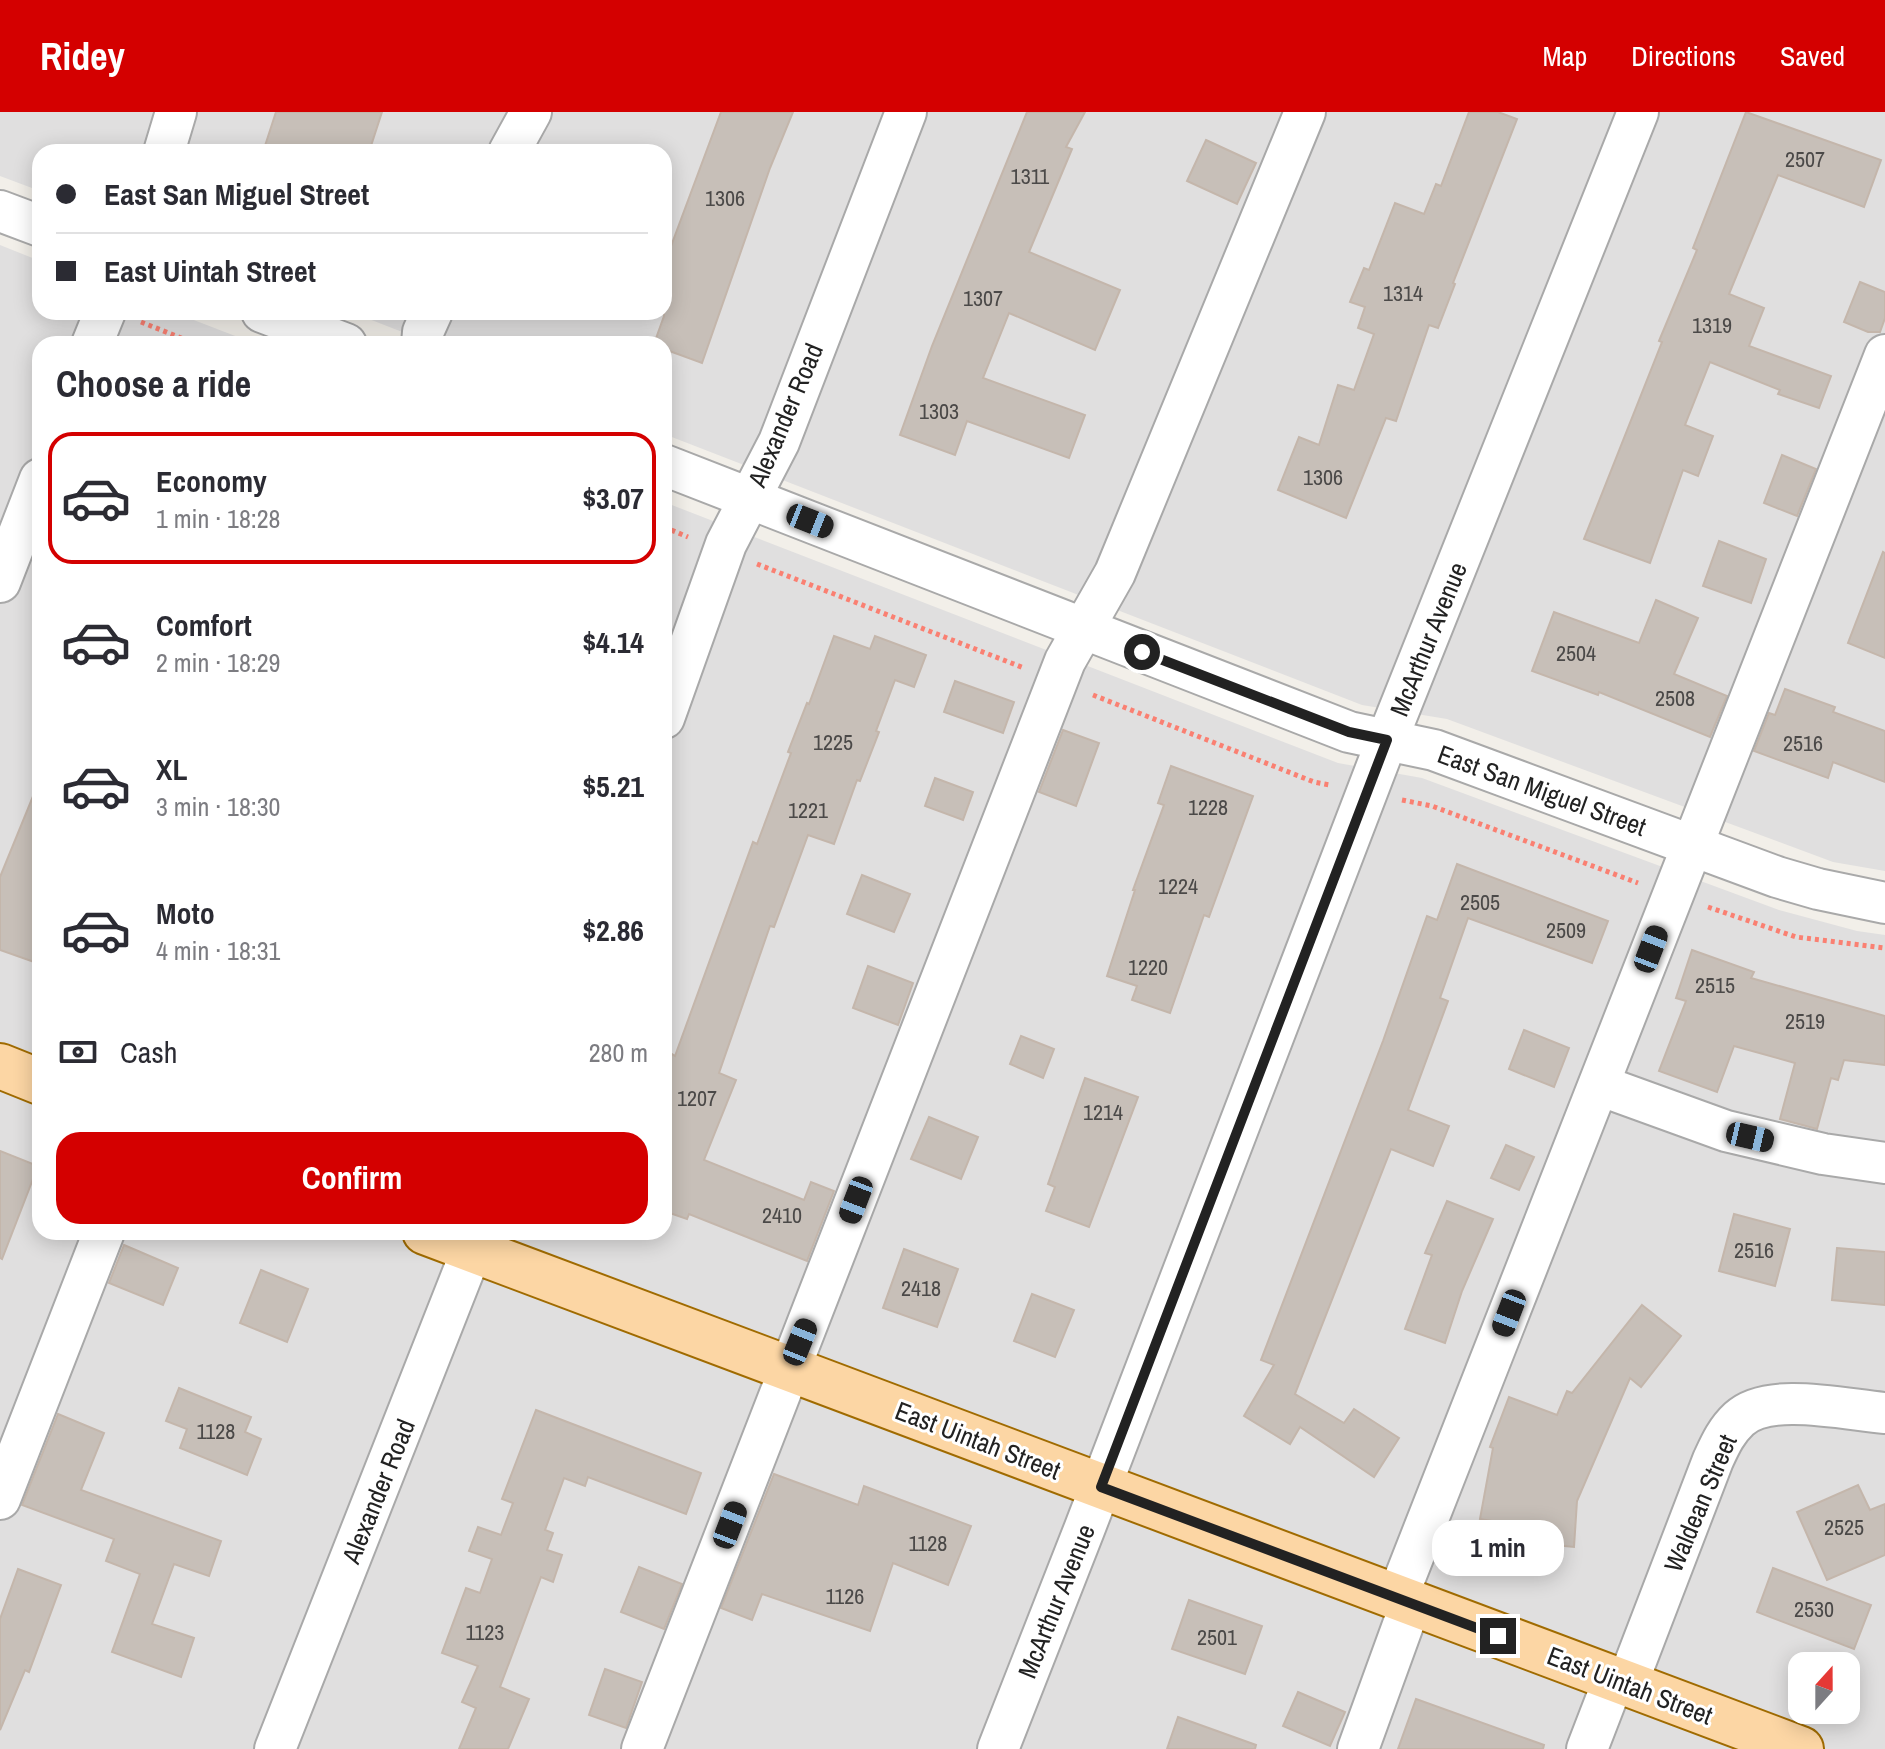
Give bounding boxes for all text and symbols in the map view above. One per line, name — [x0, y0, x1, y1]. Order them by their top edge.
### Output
text: Ridey — [40, 31, 125, 82]
text: Map — [1543, 37, 1587, 75]
text: Directions — [1631, 37, 1736, 75]
text: Saved — [1780, 37, 1845, 75]
house number: 2507 — [1785, 144, 1825, 174]
house number: 1311 — [1011, 161, 1049, 191]
text: East San Miguel Street — [104, 174, 369, 214]
house number: 1306 — [705, 183, 745, 213]
text: East Uintah Street — [104, 251, 316, 291]
house number: 1314 — [1383, 278, 1423, 308]
house number: 1307 — [963, 283, 1003, 313]
house number: 1319 — [1692, 310, 1732, 340]
street label: Alexander Road — [739, 338, 831, 493]
text: Choose a ride — [56, 360, 251, 408]
house number: 1303 — [919, 396, 959, 426]
text: Economy — [156, 461, 267, 501]
icon: car — [60, 462, 132, 534]
house number: 1306 — [1303, 462, 1343, 492]
text: $3.07 — [582, 478, 644, 518]
text: 1 min · 18:28 — [156, 501, 280, 536]
car — [783, 501, 837, 541]
street label: McArthur Avenue — [1381, 557, 1475, 721]
text: Comfort — [156, 605, 252, 645]
icon: car — [60, 606, 132, 678]
text: $4.14 — [582, 622, 644, 662]
route start — [1124, 634, 1160, 670]
house number: 2504 — [1556, 638, 1596, 668]
text: 2 min · 18:29 — [156, 645, 280, 680]
house number: 2508 — [1655, 683, 1695, 713]
house number: 1225 — [813, 727, 853, 757]
house number: 2516 — [1783, 728, 1823, 758]
street label: East San Miguel Street — [1433, 736, 1651, 844]
text: XL — [156, 749, 187, 789]
icon: car — [60, 750, 132, 822]
text: $5.21 — [582, 766, 644, 806]
text: 3 min · 18:30 — [156, 789, 280, 824]
house number: 1228 — [1188, 792, 1228, 822]
house number: 1221 — [788, 795, 828, 825]
house number: 1224 — [1158, 871, 1198, 901]
house number: 2505 — [1460, 887, 1500, 917]
text: Moto — [156, 893, 215, 933]
icon: car — [60, 894, 132, 966]
text: $2.86 — [582, 910, 644, 950]
house number: 2509 — [1546, 915, 1586, 945]
car — [1631, 922, 1671, 976]
text: 4 min · 18:31 — [156, 933, 280, 968]
house number: 1220 — [1128, 952, 1168, 982]
house number: 2515 — [1695, 970, 1735, 1000]
house number: 2519 — [1785, 1006, 1825, 1036]
icon: cash — [56, 1030, 100, 1074]
text: Cash — [120, 1032, 177, 1072]
text: 280 m — [589, 1035, 648, 1070]
house number: 1207 — [677, 1083, 717, 1113]
house number: 1214 — [1083, 1097, 1123, 1127]
car — [1724, 1120, 1776, 1154]
button: Confirm — [56, 1132, 648, 1224]
car — [836, 1173, 876, 1227]
house number: 2410 — [762, 1200, 802, 1230]
house number: 2516 — [1734, 1235, 1774, 1265]
house number: 2418 — [901, 1273, 941, 1303]
car — [1489, 1286, 1529, 1340]
car — [780, 1315, 820, 1369]
street label: East Uintah Street — [890, 1392, 1066, 1488]
street label: Alexander Road — [333, 1414, 423, 1569]
house number: 1128 — [197, 1416, 235, 1446]
street label: Waldean Street — [1655, 1429, 1745, 1577]
car — [710, 1498, 750, 1552]
house number: 2525 — [1824, 1512, 1864, 1542]
street label: McArthur Avenue — [1009, 1519, 1103, 1683]
callout: 1 min — [1432, 1520, 1564, 1576]
house number: 1128 — [909, 1528, 947, 1558]
text: 1 min — [1470, 1530, 1526, 1565]
house number: 1126 — [826, 1581, 864, 1611]
house number: 2530 — [1794, 1594, 1834, 1624]
house number: 1123 — [466, 1617, 504, 1647]
route end — [1480, 1618, 1516, 1654]
house number: 2501 — [1197, 1622, 1237, 1652]
street label: East Uintah Street — [1542, 1637, 1718, 1733]
north arrow — [1788, 1652, 1860, 1724]
map controls — [1788, 1652, 1860, 1724]

